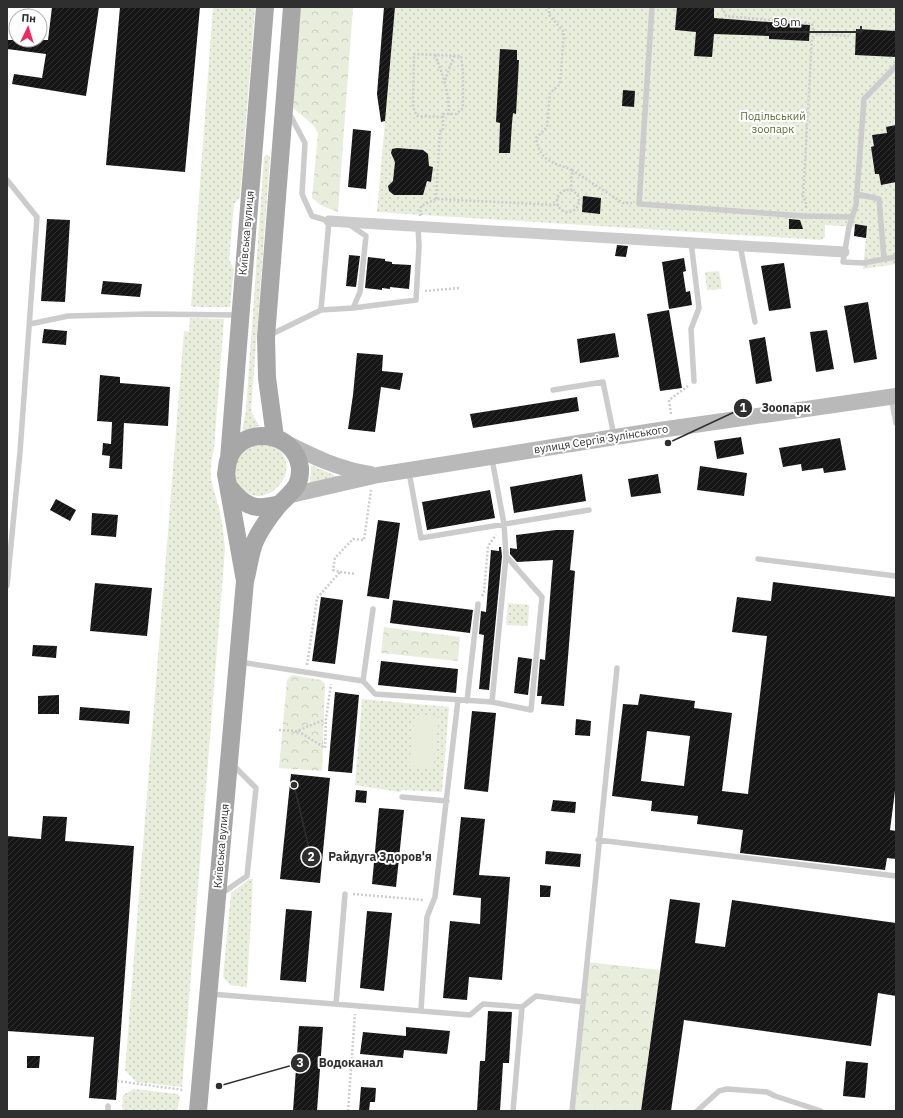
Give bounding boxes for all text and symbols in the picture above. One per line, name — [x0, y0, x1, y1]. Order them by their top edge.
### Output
north arrow — [8, 8, 48, 48]
scale bar — [767, 8, 861, 34]
text: Пн — [21, 11, 36, 26]
text: 50 m — [773, 14, 801, 29]
park label: Подільський зоопарк — [740, 109, 806, 136]
street label: Київська вулиця — [235, 190, 257, 276]
callout: Зоопарк — [733, 396, 819, 420]
text: 1 — [739, 400, 747, 415]
text: Зоопарк — [761, 400, 811, 415]
street label: вулиця Сергія Зулінського — [533, 421, 669, 457]
street label: Київська вулиця — [210, 803, 232, 889]
callout: Райдуга Здоров'я — [301, 845, 440, 869]
text: 2 — [307, 849, 315, 864]
text: Райдуга Здоров'я — [328, 849, 432, 864]
callout: Водоканал — [290, 1051, 391, 1075]
text: 3 — [296, 1055, 304, 1070]
text: Водоканал — [319, 1055, 383, 1070]

